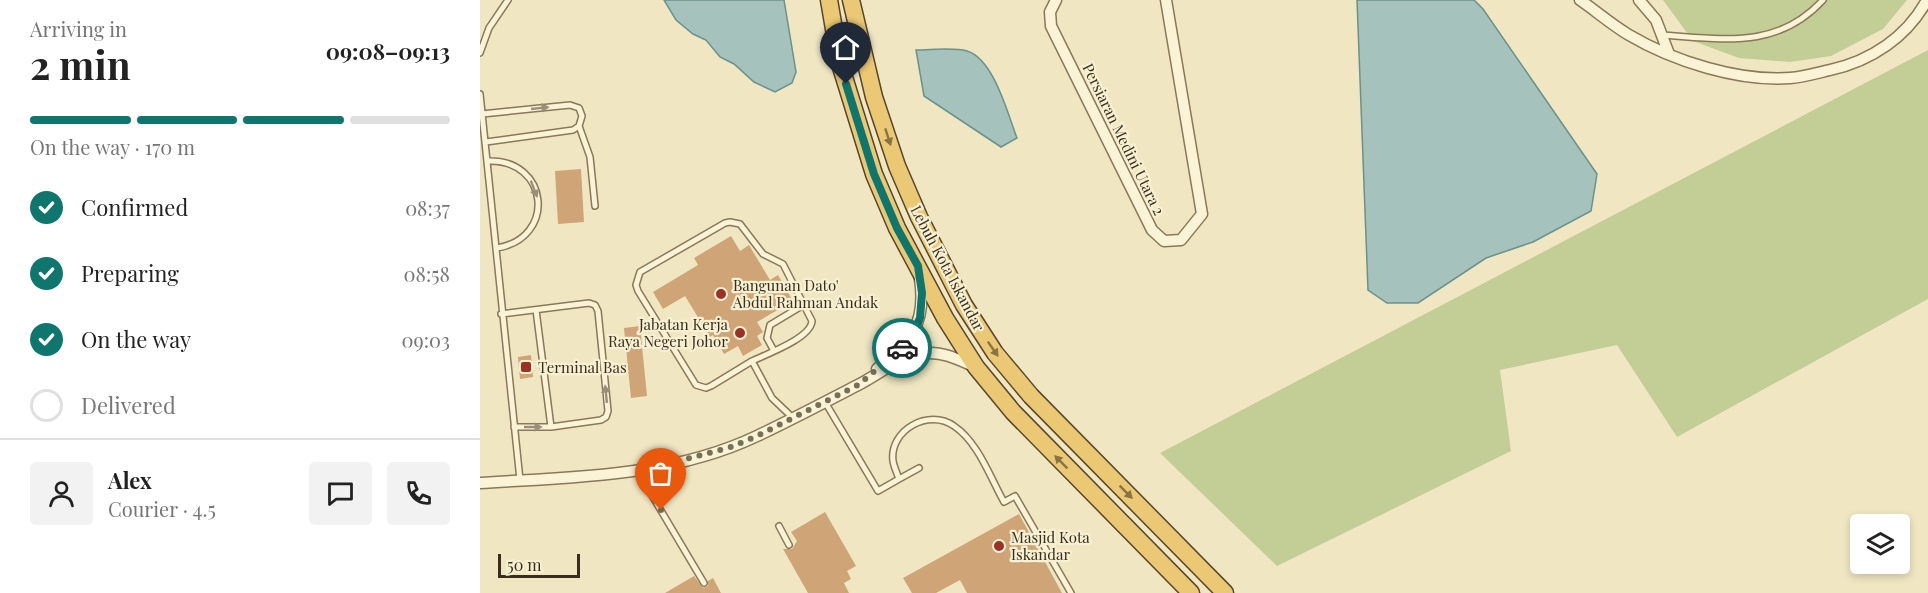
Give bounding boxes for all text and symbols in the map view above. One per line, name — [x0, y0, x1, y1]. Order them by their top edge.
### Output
text: Arriving in — [30, 15, 127, 42]
pin — [820, 22, 871, 84]
icon: home — [829, 31, 862, 64]
text: 09:08–09:13 — [326, 36, 450, 66]
text: 2 min — [30, 38, 131, 90]
street label: Persiaran Medini Utara 2 — [1078, 60, 1170, 218]
one-way arrow — [531, 103, 550, 113]
one-way arrow — [883, 128, 893, 146]
text: On the way · 170 m — [30, 133, 195, 160]
one-way arrow — [530, 180, 539, 198]
icon: check — [30, 191, 63, 224]
text: Confirmed — [81, 192, 188, 222]
text: 08:37 — [405, 194, 450, 221]
street label: Lebuh Kota Iskandar — [906, 202, 990, 335]
icon: check — [30, 257, 63, 290]
text: Preparing — [81, 258, 179, 288]
text: 08:58 — [404, 260, 450, 287]
place label: Bangunan Dato' Abdul Rahman Andak — [732, 275, 879, 312]
marker: Bangunan Dato' Abdul Rahman Andak — [714, 287, 728, 301]
place label: Jabatan Kerja Raya Negeri Johor — [608, 314, 729, 351]
courier — [872, 318, 932, 378]
icon: check — [30, 323, 63, 356]
text: On the way — [81, 324, 191, 354]
text: 09:03 — [401, 326, 450, 353]
marker: Jabatan Kerja Raya Negeri Johor — [733, 326, 747, 340]
icon: car — [886, 332, 919, 365]
one-way arrow — [987, 340, 999, 356]
place label: Terminal Bas — [538, 357, 627, 377]
marker: Terminal Bas — [519, 360, 533, 374]
one-way arrow — [602, 385, 611, 404]
text: Delivered — [81, 390, 176, 420]
one-way arrow — [523, 422, 542, 432]
pin — [635, 448, 686, 510]
one-way arrow — [1054, 454, 1068, 469]
icon: bag — [644, 457, 677, 490]
button: person — [30, 462, 93, 525]
button: chat — [309, 462, 372, 525]
button: phone — [387, 462, 450, 525]
text: Alex — [108, 465, 152, 495]
one-way arrow — [1118, 484, 1132, 498]
text: Courier · 4.5 — [108, 495, 216, 522]
map controls — [1850, 514, 1910, 574]
button: layers — [1850, 514, 1910, 574]
place label: Masjid Kota Iskandar — [1011, 527, 1090, 564]
marker: Masjid Kota Iskandar — [992, 539, 1006, 553]
scale bar — [498, 551, 580, 578]
text: 50 m — [507, 554, 541, 575]

